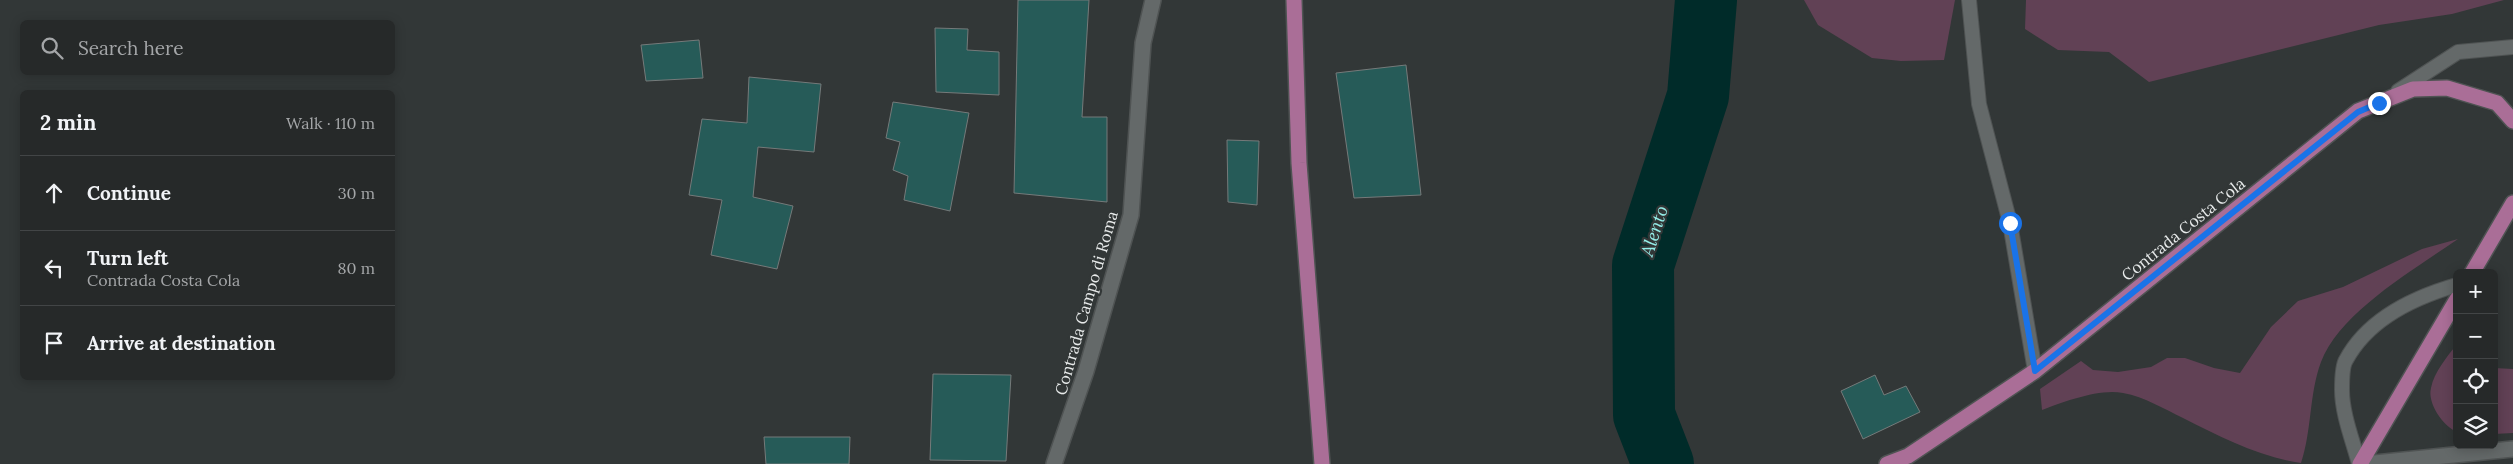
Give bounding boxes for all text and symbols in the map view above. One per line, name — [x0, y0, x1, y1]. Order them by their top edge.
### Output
search box — [20, 20, 395, 75]
icon: search — [38, 34, 66, 62]
text: Search here — [78, 36, 184, 60]
route end — [2368, 92, 2391, 115]
text: 2 min — [40, 109, 96, 136]
text: Walk · 110 m — [286, 113, 375, 133]
street label: Contrada Costa Cola — [2117, 173, 2249, 285]
icon: ahead — [40, 179, 68, 207]
text: Continue — [87, 181, 171, 205]
text: 30 m — [338, 183, 375, 203]
water label: Alento — [1635, 203, 1673, 260]
street label: Contrada Campo di Roma — [1050, 209, 1122, 397]
route start — [1999, 212, 2022, 235]
text: Turn left — [87, 246, 168, 270]
icon: left — [40, 254, 68, 282]
text: 80 m — [338, 258, 375, 278]
map controls — [2453, 269, 2498, 449]
button: + — [2453, 269, 2498, 314]
text: Contrada Costa Cola — [87, 270, 240, 290]
button: − — [2453, 314, 2498, 359]
icon: arrive — [40, 329, 68, 357]
text: Arrive at destination — [87, 331, 276, 355]
button: locate — [2453, 359, 2498, 404]
button: layers — [2453, 404, 2498, 449]

